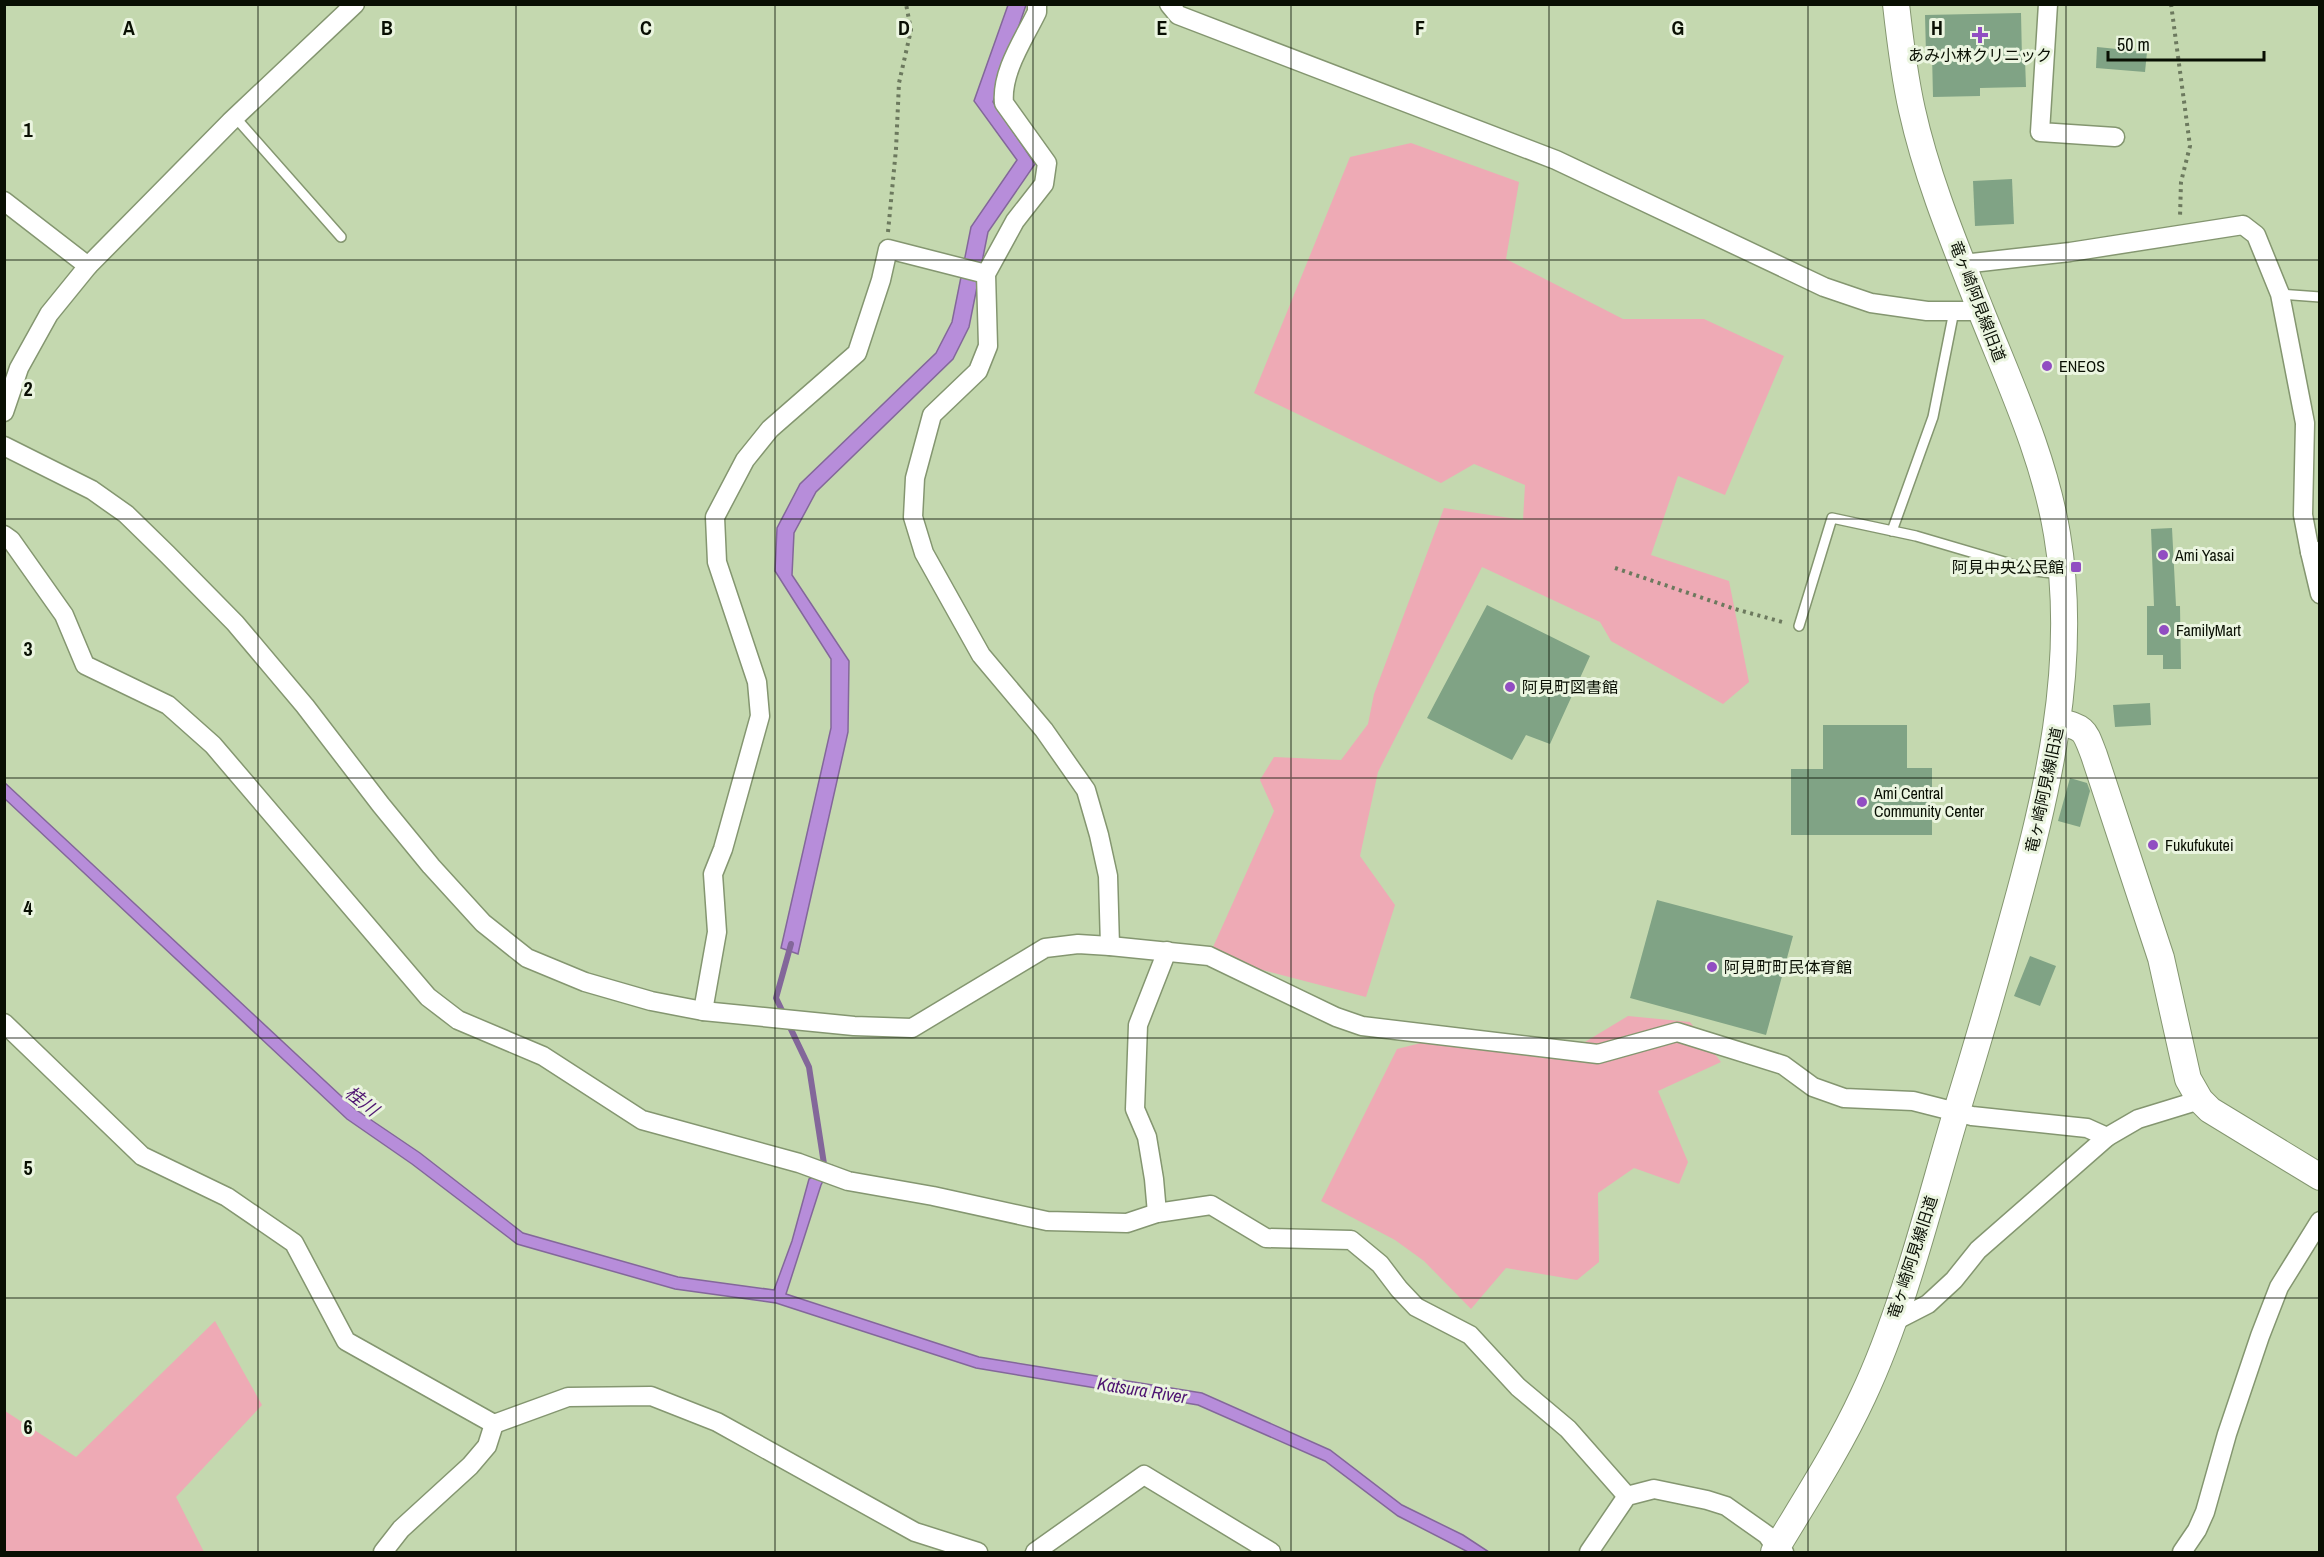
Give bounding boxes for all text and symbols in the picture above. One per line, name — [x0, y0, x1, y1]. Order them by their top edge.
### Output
text: A — [123, 14, 135, 41]
text: B — [381, 14, 393, 41]
text: C — [640, 14, 652, 41]
text: D — [898, 14, 910, 41]
text: E — [1157, 14, 1168, 41]
text: F — [1415, 14, 1425, 41]
text: G — [1672, 14, 1684, 41]
text: H — [1931, 14, 1943, 41]
scale bar — [2108, 24, 2264, 62]
marker: あみ小林クリニック — [1971, 26, 1989, 44]
text: 50 m — [2117, 32, 2150, 57]
place label: あみ小林クリニック — [1908, 44, 2052, 66]
text: 1 — [23, 116, 33, 143]
street label: 竜ヶ崎阿見線旧道 — [1945, 237, 2011, 365]
place label: ENEOS — [2059, 355, 2105, 377]
marker: ENEOS — [2040, 359, 2054, 373]
text: 2 — [23, 375, 33, 402]
place label: Ami Yasai — [2174, 544, 2234, 566]
marker: Ami Yasai — [2156, 548, 2170, 562]
place label: 阿見中央公民館 — [1952, 556, 2064, 578]
marker: 阿見中央公民館 — [2069, 560, 2083, 574]
place label: FamilyMart — [2176, 619, 2241, 641]
marker: FamilyMart — [2157, 623, 2171, 637]
text: 3 — [23, 635, 33, 662]
place label: 阿見町図書館 — [1522, 676, 1618, 698]
marker: 阿見町図書館 — [1503, 680, 1517, 694]
street label: 竜ヶ崎阿見線旧道 — [2020, 725, 2068, 855]
place label: Ami Central Community Center — [1873, 782, 1985, 822]
marker: Ami Central Community Center — [1855, 795, 1869, 809]
place label: Fukufukutei — [2165, 834, 2234, 856]
marker: Fukufukutei — [2146, 838, 2160, 852]
text: 4 — [23, 894, 33, 921]
place label: 阿見町町民体育館 — [1724, 956, 1852, 978]
marker: 阿見町町民体育館 — [1705, 960, 1719, 974]
water label: 桂川 — [340, 1080, 385, 1123]
text: 5 — [23, 1154, 33, 1181]
street label: 竜ヶ崎阿見線旧道 — [1882, 1193, 1942, 1321]
water label: Katsura River — [1095, 1371, 1190, 1410]
text: 6 — [23, 1413, 33, 1440]

